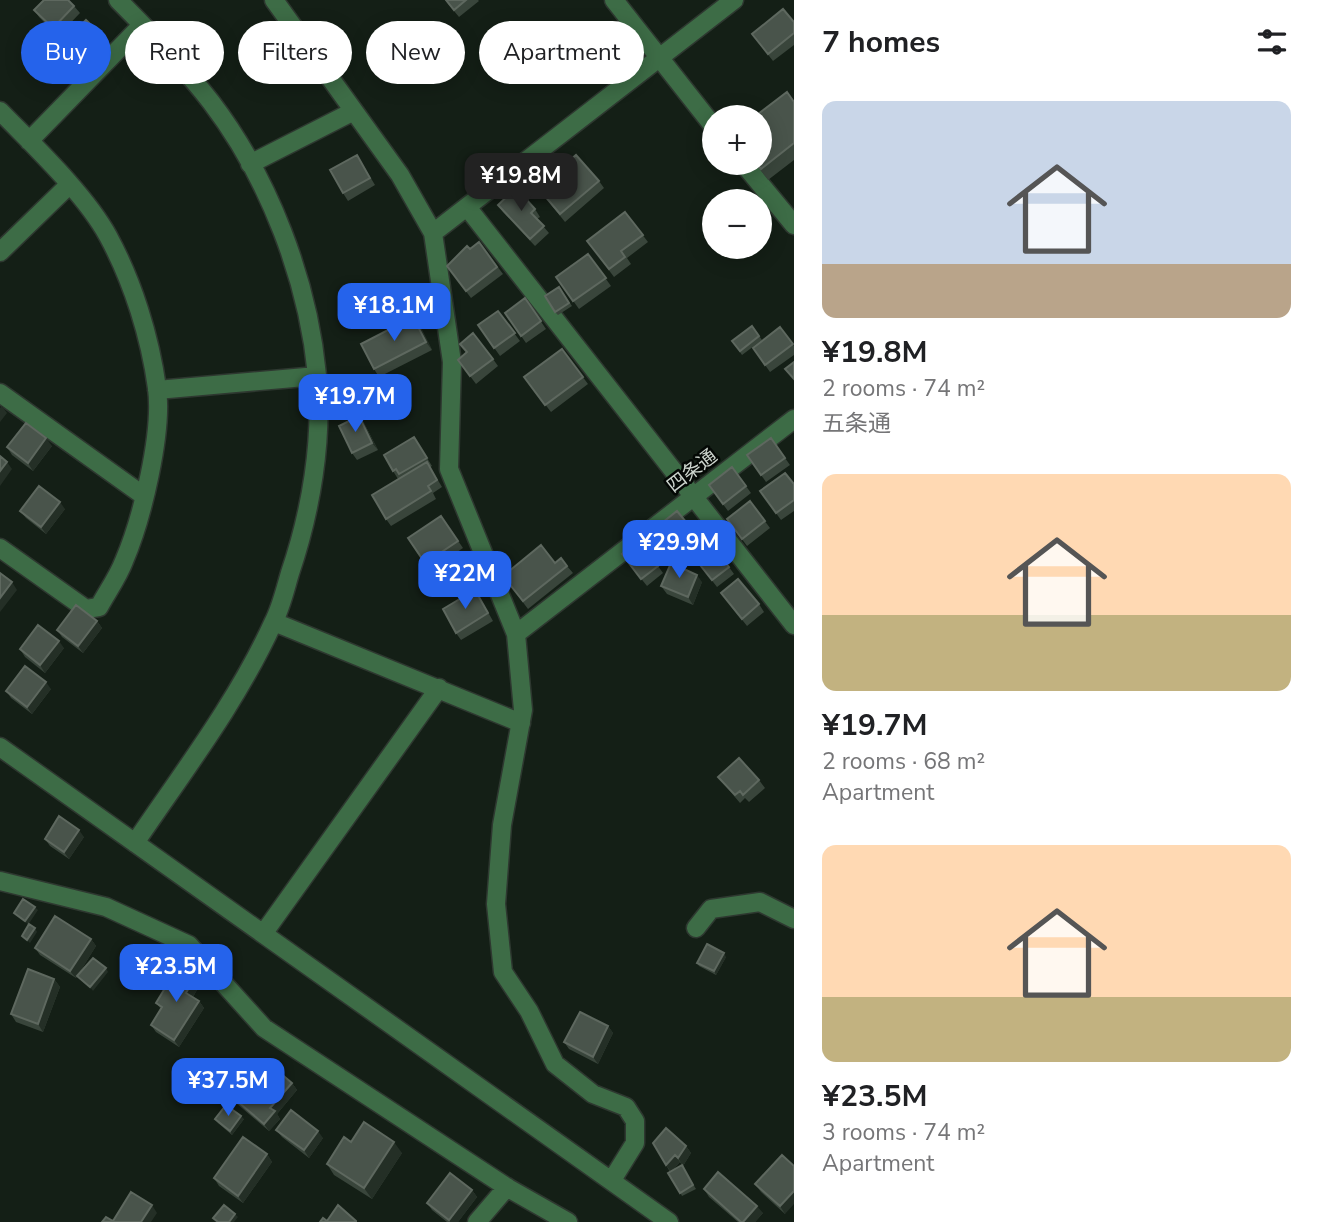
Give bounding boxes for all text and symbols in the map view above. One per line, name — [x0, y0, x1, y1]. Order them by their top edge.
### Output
chip: Buy — [21, 21, 111, 84]
chip: Rent — [125, 21, 224, 84]
chip: Filters — [238, 21, 352, 84]
chip: New — [366, 21, 465, 84]
chip: Apartment — [479, 21, 644, 84]
text: 7 homes — [822, 22, 940, 63]
icon: filters — [1253, 23, 1291, 61]
map controls — [702, 105, 772, 259]
button: + — [702, 105, 772, 175]
icon: home — [994, 146, 1120, 272]
pin: ¥19.8M — [464, 154, 578, 213]
text: ¥19.8M — [481, 160, 561, 191]
button: − — [702, 189, 772, 259]
pin: ¥18.1M — [337, 284, 451, 343]
text: ¥18.1M — [354, 290, 434, 321]
text: ¥19.8M — [822, 332, 927, 373]
text: 2 rooms · 74 m² — [822, 373, 985, 404]
pin: ¥19.7M — [298, 374, 412, 434]
text: ¥19.7M — [315, 381, 395, 412]
text: 五条通 — [822, 408, 891, 439]
street label: 四条通 — [662, 443, 722, 499]
icon: home — [994, 519, 1120, 645]
pin: ¥29.9M — [622, 520, 736, 580]
text: ¥29.9M — [639, 527, 719, 558]
pin: ¥22M — [424, 552, 506, 611]
text: ¥22M — [434, 558, 496, 589]
text: ¥19.7M — [822, 705, 927, 746]
text: 2 rooms · 68 m² — [822, 746, 985, 777]
text: Apartment — [822, 777, 934, 808]
icon: home — [994, 890, 1120, 1016]
pin: ¥23.5M — [119, 944, 233, 1004]
text: ¥23.5M — [136, 951, 216, 982]
pin: ¥37.5M — [171, 1058, 285, 1118]
text: ¥37.5M — [188, 1065, 268, 1096]
text: ¥23.5M — [822, 1076, 927, 1117]
text: 3 rooms · 74 m² — [822, 1117, 985, 1148]
text: Apartment — [822, 1148, 934, 1179]

